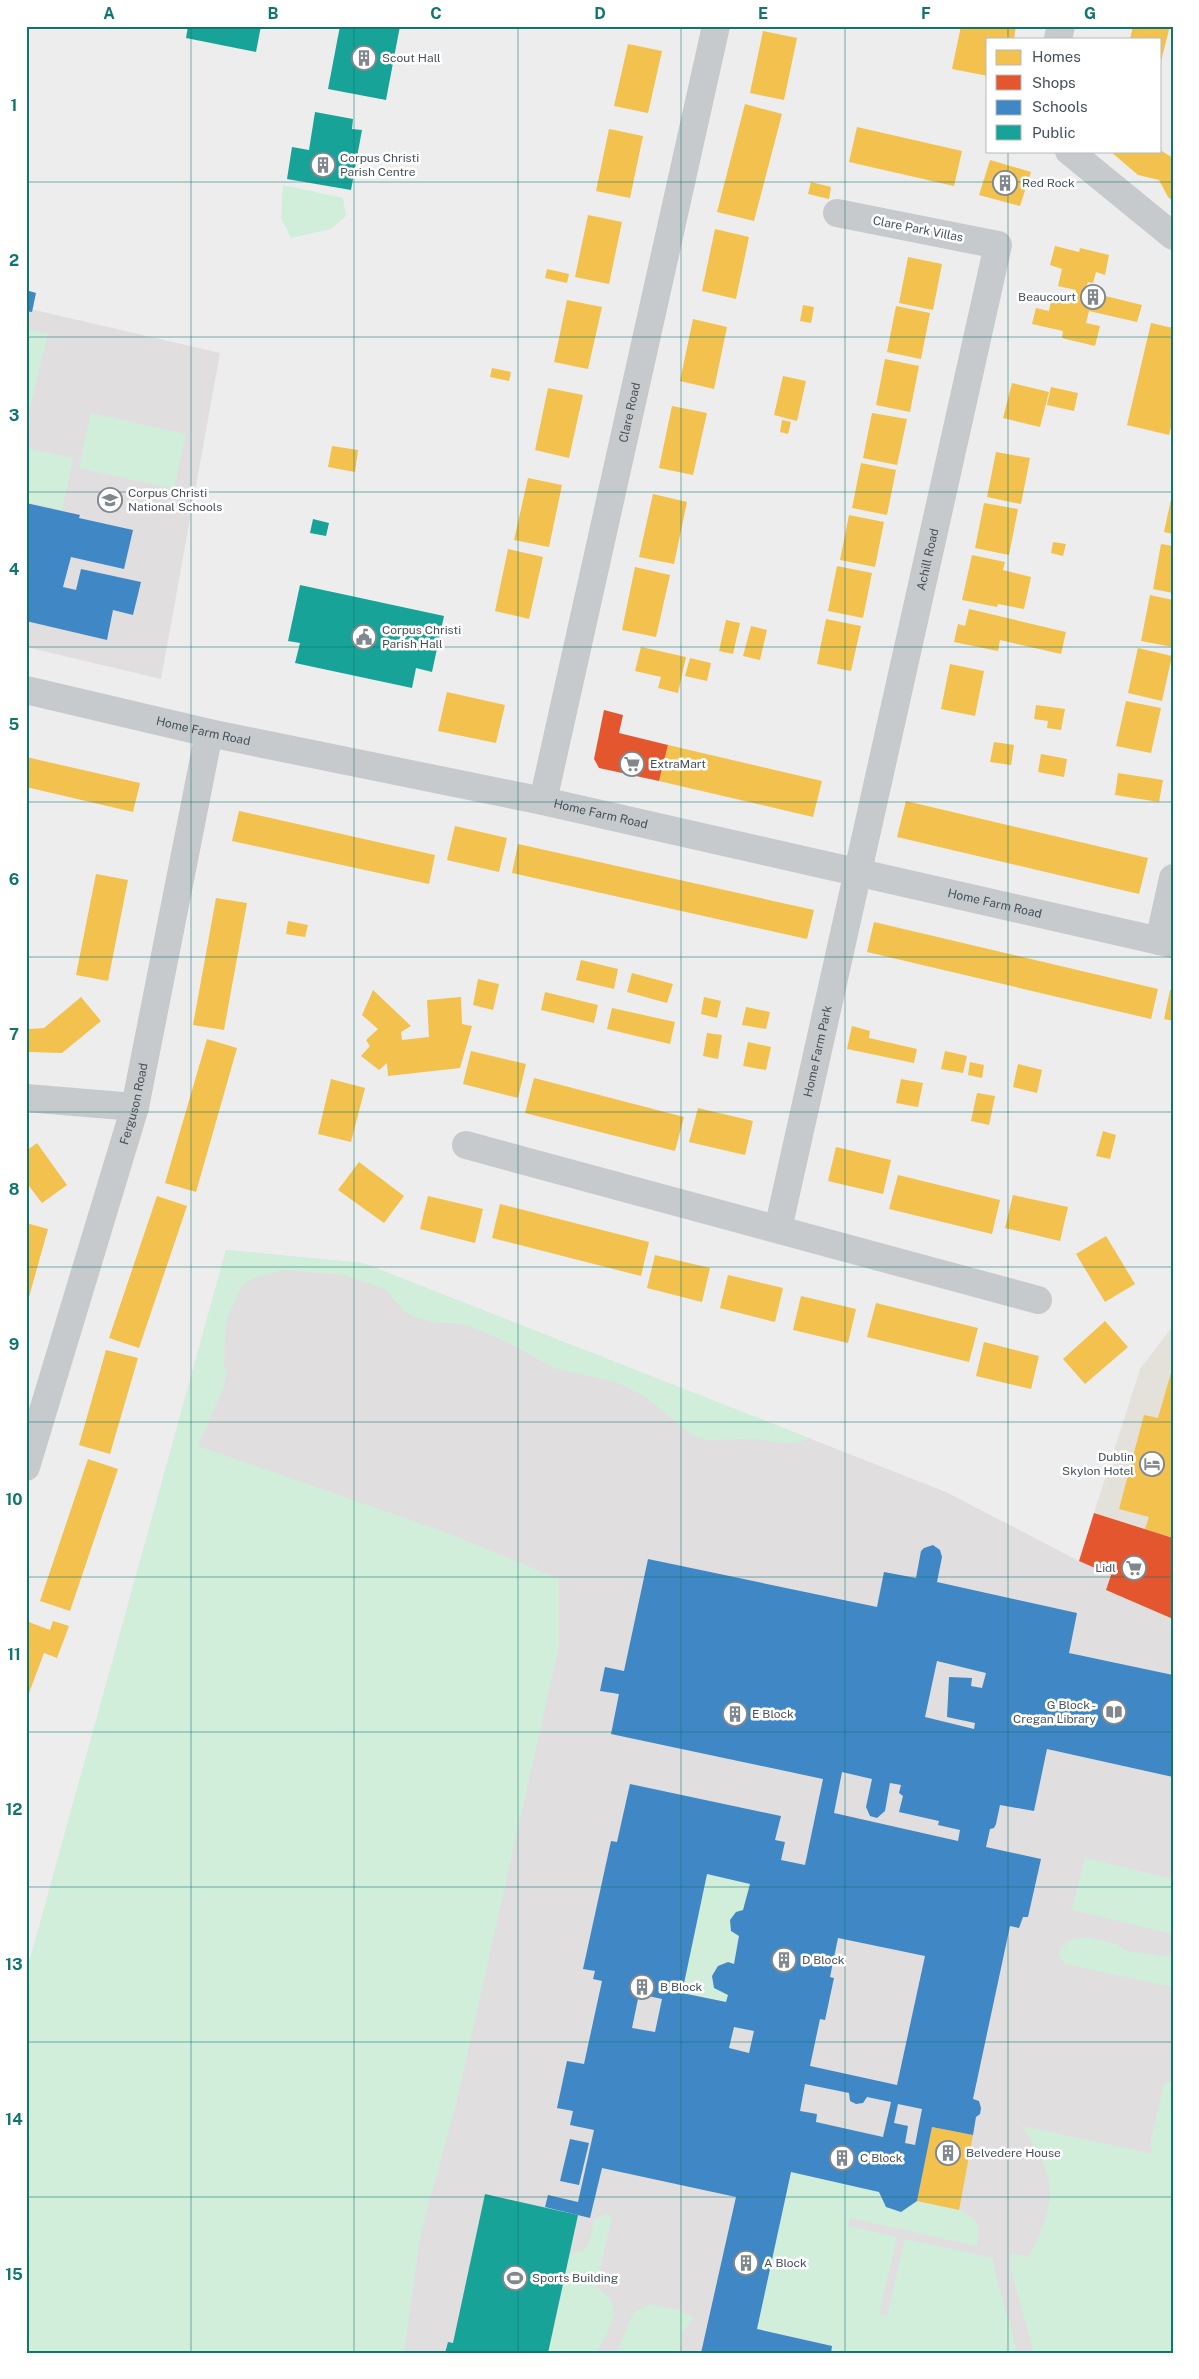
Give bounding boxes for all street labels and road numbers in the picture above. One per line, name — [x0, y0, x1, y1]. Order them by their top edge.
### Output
street label: Clare Park Villas — [872, 213, 964, 245]
street label: Clare Road — [616, 381, 643, 444]
street label: Achill Road — [914, 527, 941, 592]
street label: Home Farm Road — [155, 714, 252, 748]
street label: Home Farm Road — [552, 797, 649, 832]
street label: Home Farm Road — [946, 886, 1043, 921]
street label: Home Farm Park — [801, 1004, 835, 1098]
street label: Ferguson Road — [117, 1062, 151, 1146]

